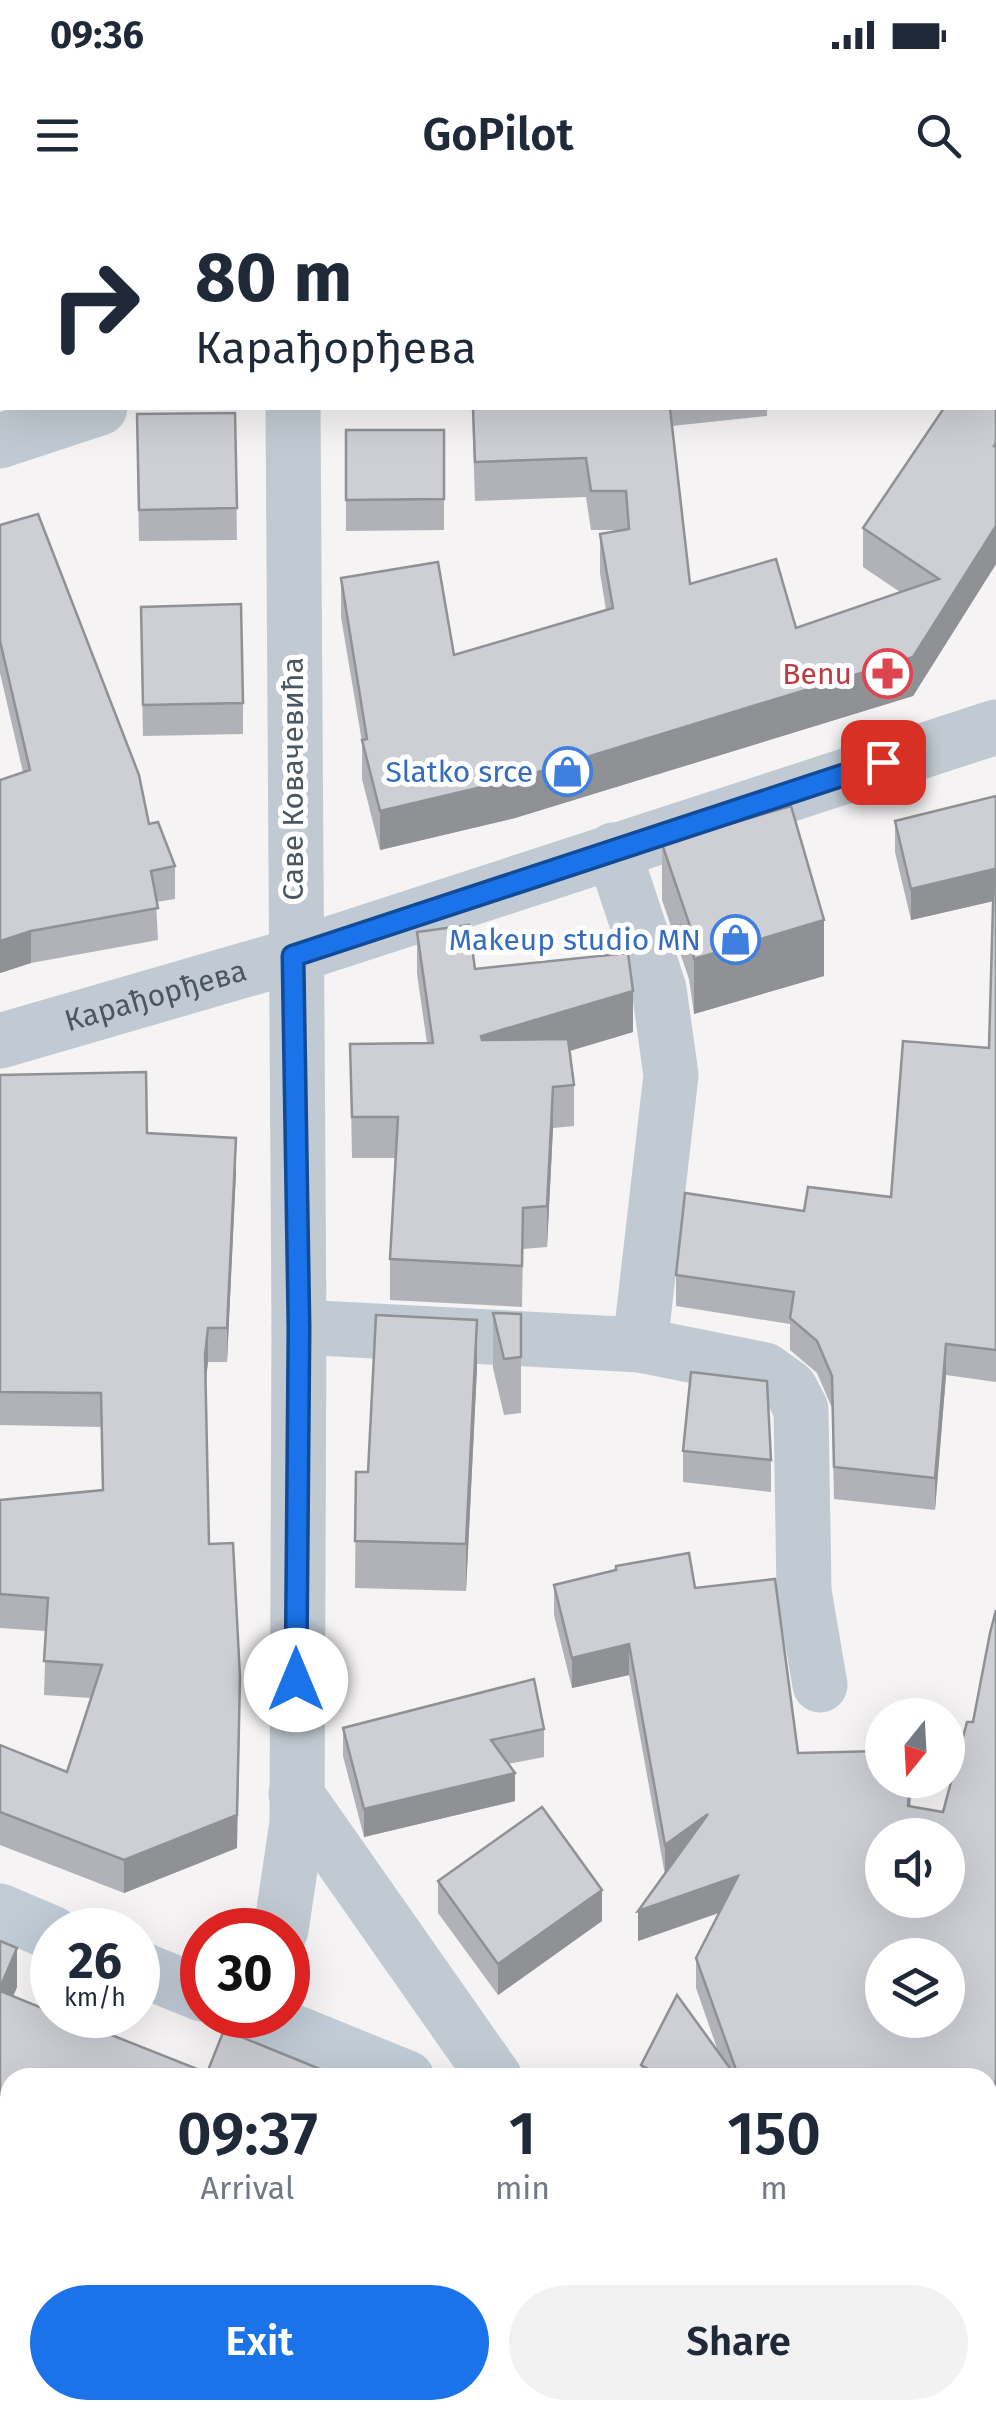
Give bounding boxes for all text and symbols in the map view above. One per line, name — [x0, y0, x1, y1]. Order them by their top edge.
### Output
text: 09:36 — [50, 12, 144, 58]
icon: menu — [30, 108, 85, 163]
text: GoPilot — [422, 108, 574, 162]
icon: search — [911, 108, 966, 163]
text: 80 m — [195, 236, 352, 320]
icon: right — [30, 240, 160, 370]
text: Карађорђева — [195, 321, 476, 375]
pharmacy icon: Benu — [861, 648, 913, 700]
place label: Benu — [782, 656, 852, 692]
street label: Саве Ковачевића — [275, 657, 311, 901]
pin — [841, 720, 926, 805]
icon: arrive — [856, 735, 911, 790]
shop icon: Slatko srce — [542, 746, 594, 798]
place label: Slatko srce — [386, 754, 533, 790]
shop icon: Makeup studio MN — [710, 914, 762, 966]
place label: Makeup studio MN — [449, 922, 701, 958]
street label: Карађорђева — [60, 952, 251, 1039]
position arrow — [244, 1628, 348, 1732]
north arrow — [865, 1698, 965, 1798]
map controls — [865, 1698, 965, 2038]
button: sound — [865, 1818, 965, 1918]
speed limit sign: 30 — [180, 1908, 310, 2038]
text: 26 — [68, 1931, 122, 1991]
button: layers — [865, 1938, 965, 2038]
text: km/h — [64, 1983, 126, 2013]
text: 09:37 — [177, 2098, 318, 2170]
text: 1 — [509, 2098, 536, 2170]
text: 150 — [727, 2098, 821, 2170]
text: Arrival — [201, 2169, 294, 2207]
text: min — [495, 2169, 550, 2207]
text: m — [760, 2169, 788, 2207]
button: Exit — [30, 2285, 489, 2400]
button: Share — [509, 2285, 968, 2400]

